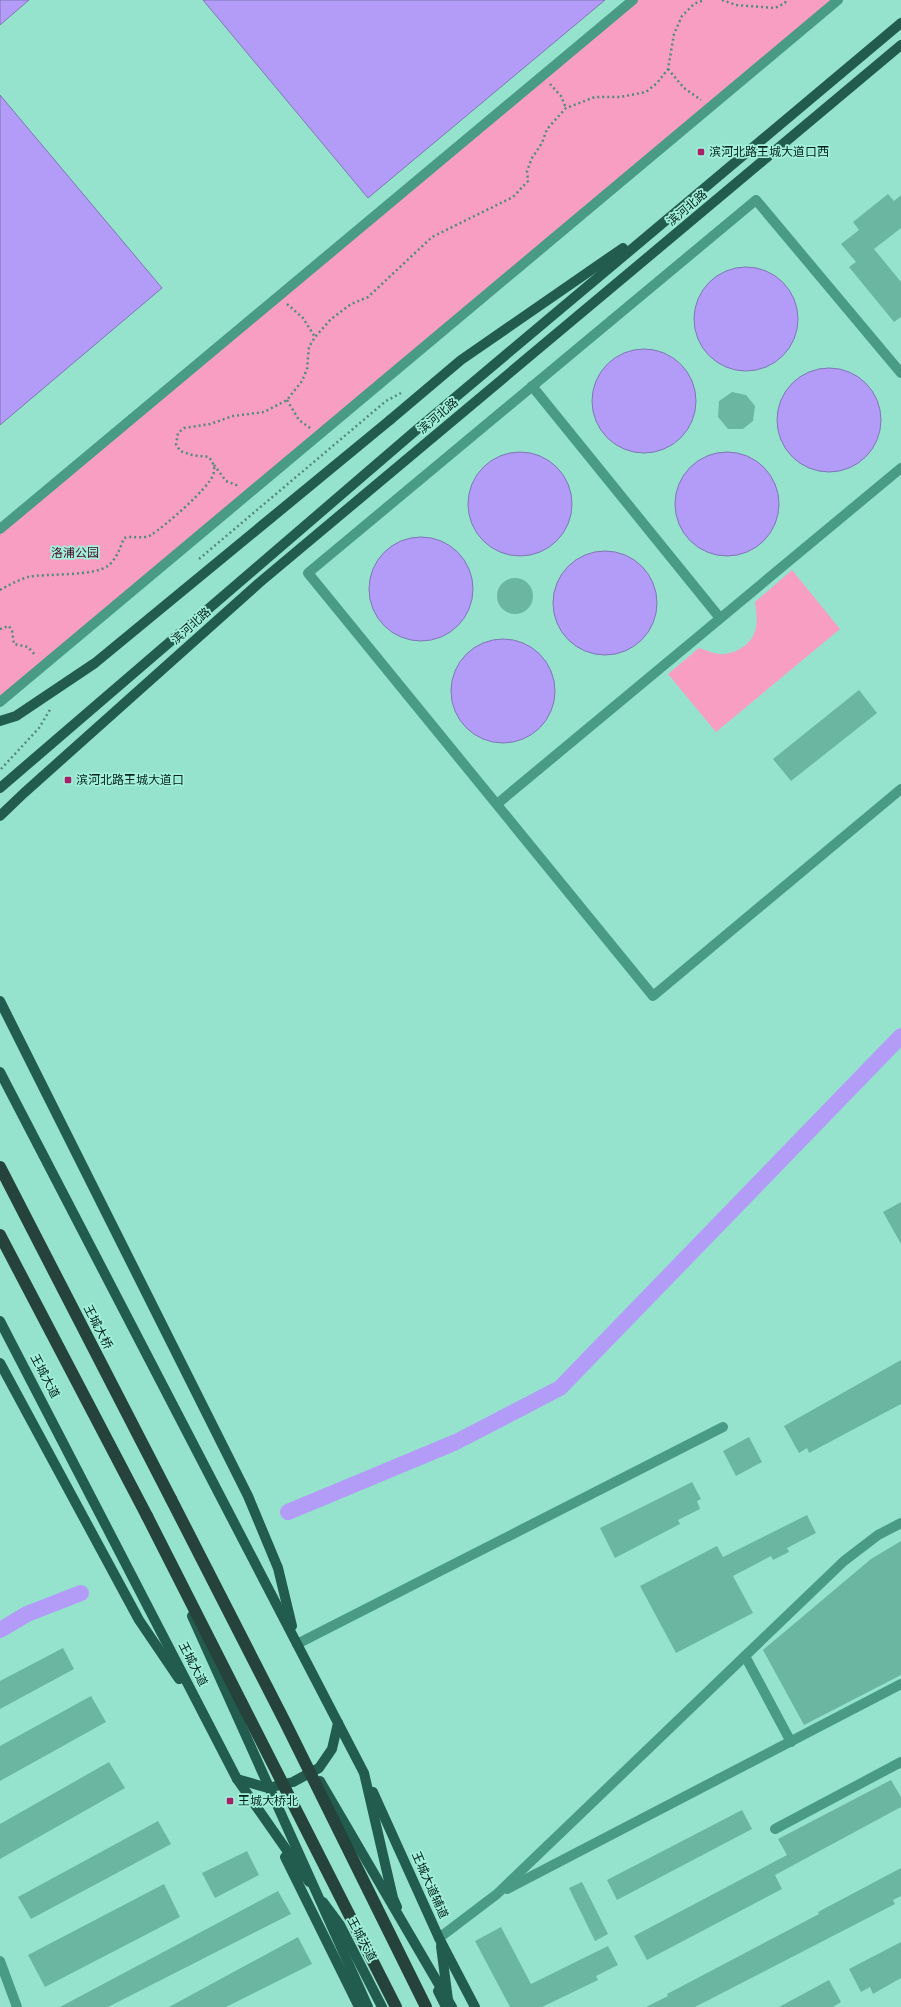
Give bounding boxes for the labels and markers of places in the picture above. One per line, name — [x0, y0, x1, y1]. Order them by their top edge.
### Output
place label: 滨河北路王城大道口西 — [709, 145, 829, 159]
marker: 滨河北路王城大道口西 — [696, 147, 706, 157]
place label: 滨河北路王城大道口 — [76, 773, 184, 787]
marker: 滨河北路王城大道口 — [63, 775, 73, 785]
place label: 王城大桥北 — [238, 1794, 298, 1808]
marker: 王城大桥北 — [225, 1796, 235, 1806]

